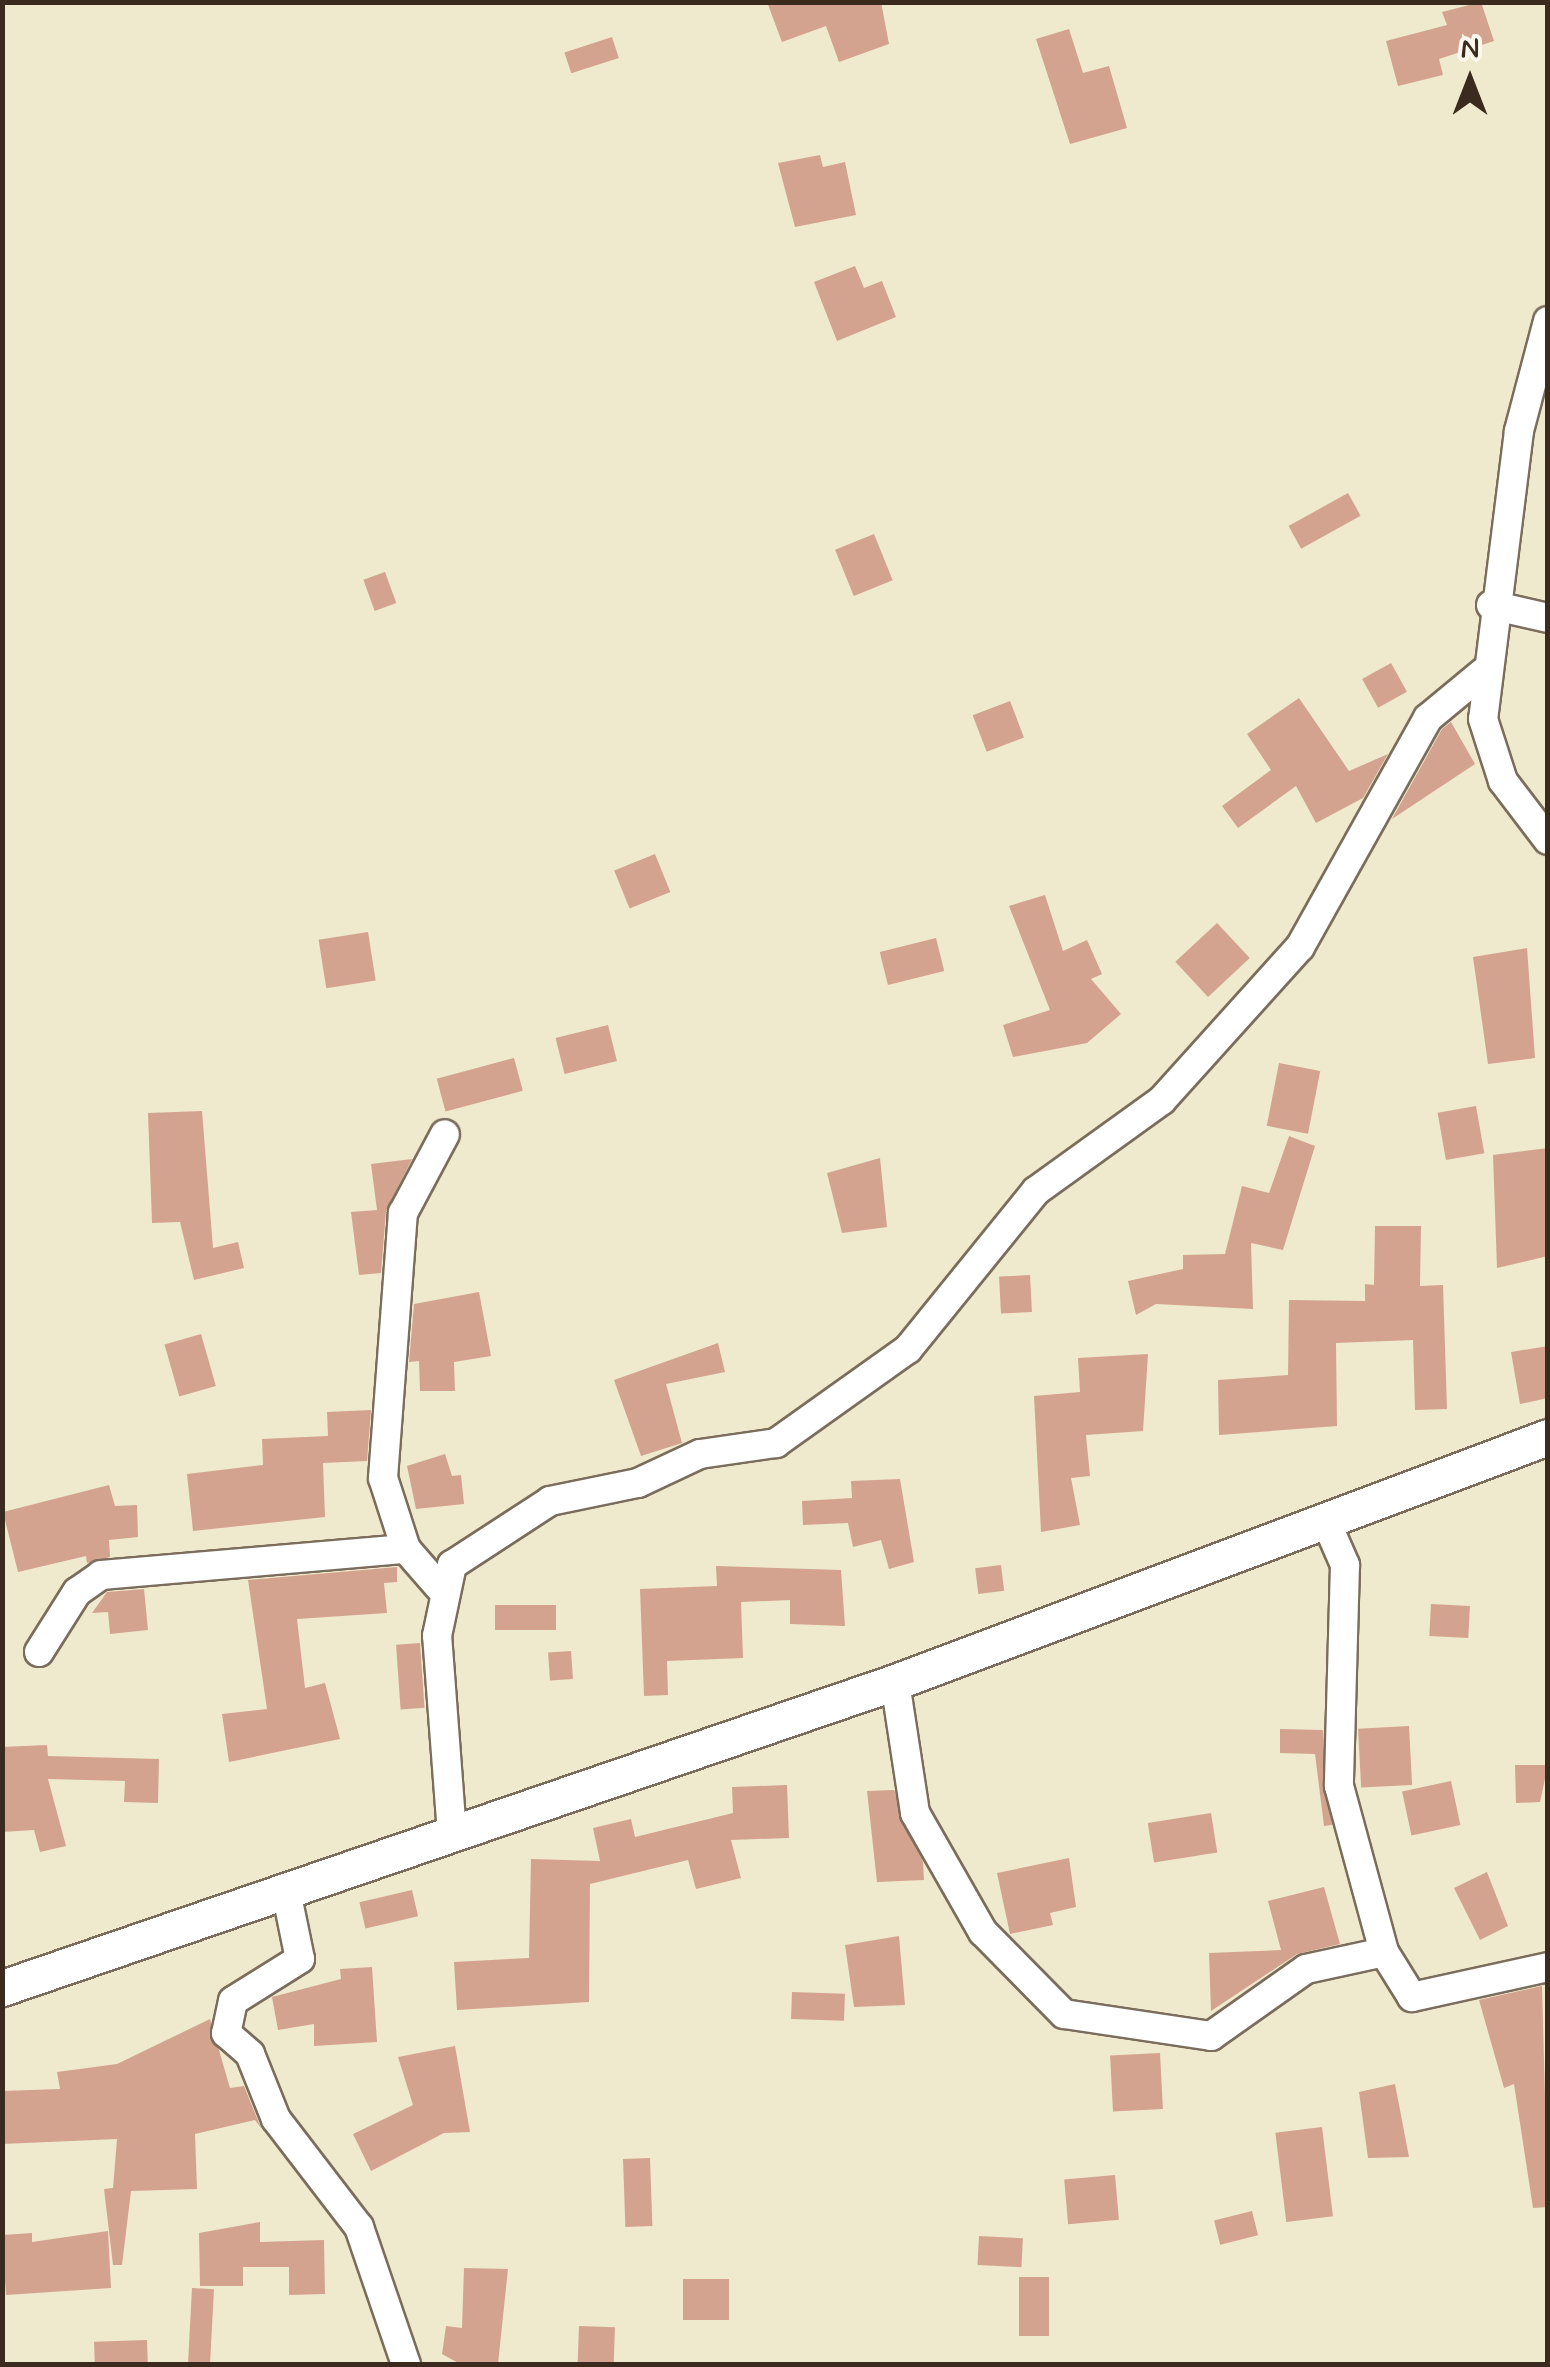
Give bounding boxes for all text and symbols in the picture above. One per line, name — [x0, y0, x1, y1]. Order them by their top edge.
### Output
north arrow — [1420, 30, 1520, 130]
text: N — [1461, 31, 1479, 68]

